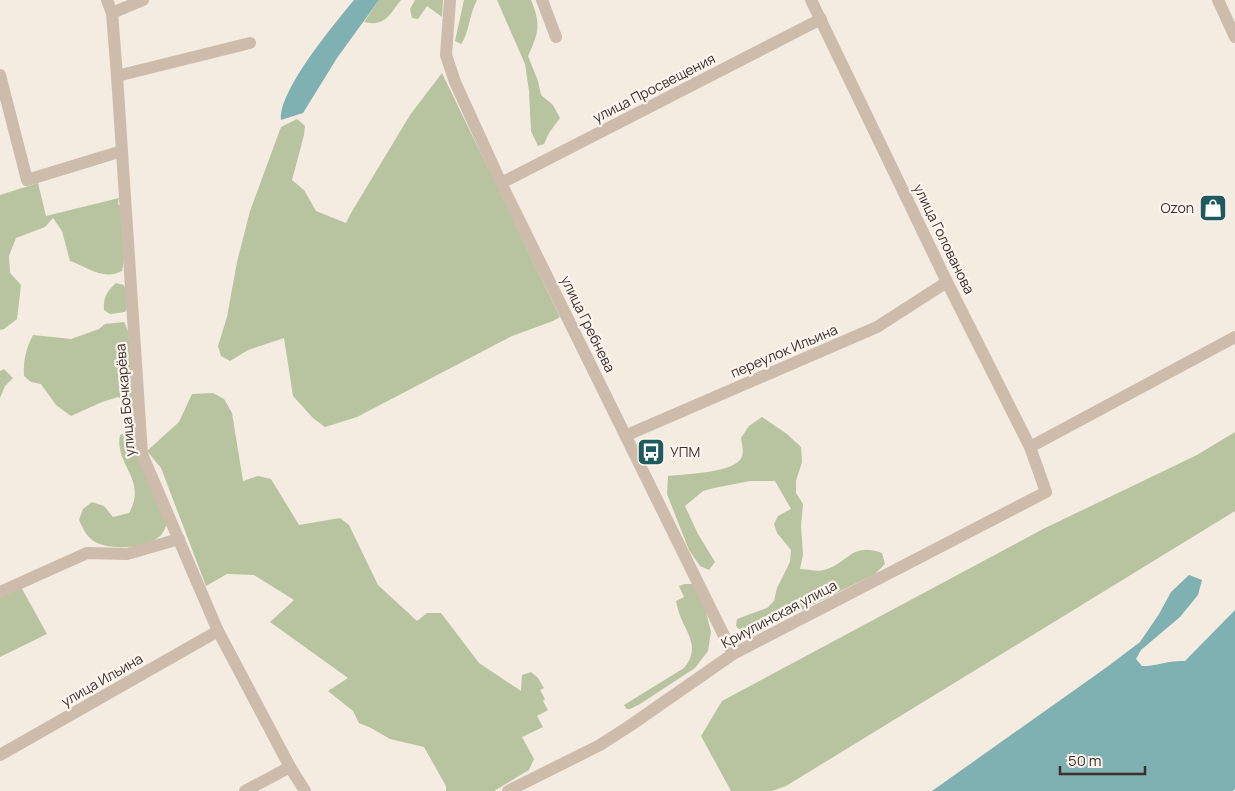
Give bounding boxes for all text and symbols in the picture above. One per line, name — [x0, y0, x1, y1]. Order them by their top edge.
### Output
street label: улица Просвещения — [589, 48, 718, 127]
street label: улица Голованова — [910, 181, 979, 297]
shop icon: Ozon — [1198, 193, 1228, 223]
place label: Ozon — [1160, 198, 1194, 217]
street label: улица Гребнева — [557, 272, 620, 375]
street label: переулок Ильина — [727, 319, 840, 382]
street label: улица Бочкарёва — [110, 343, 139, 457]
bus stop icon: УПМ — [636, 437, 666, 467]
place label: УПМ — [670, 442, 700, 461]
street label: Криулинская улица — [718, 575, 840, 652]
street label: улица Ильина — [57, 649, 146, 711]
scale bar — [1060, 744, 1145, 776]
text: 50 m — [1068, 750, 1102, 771]

